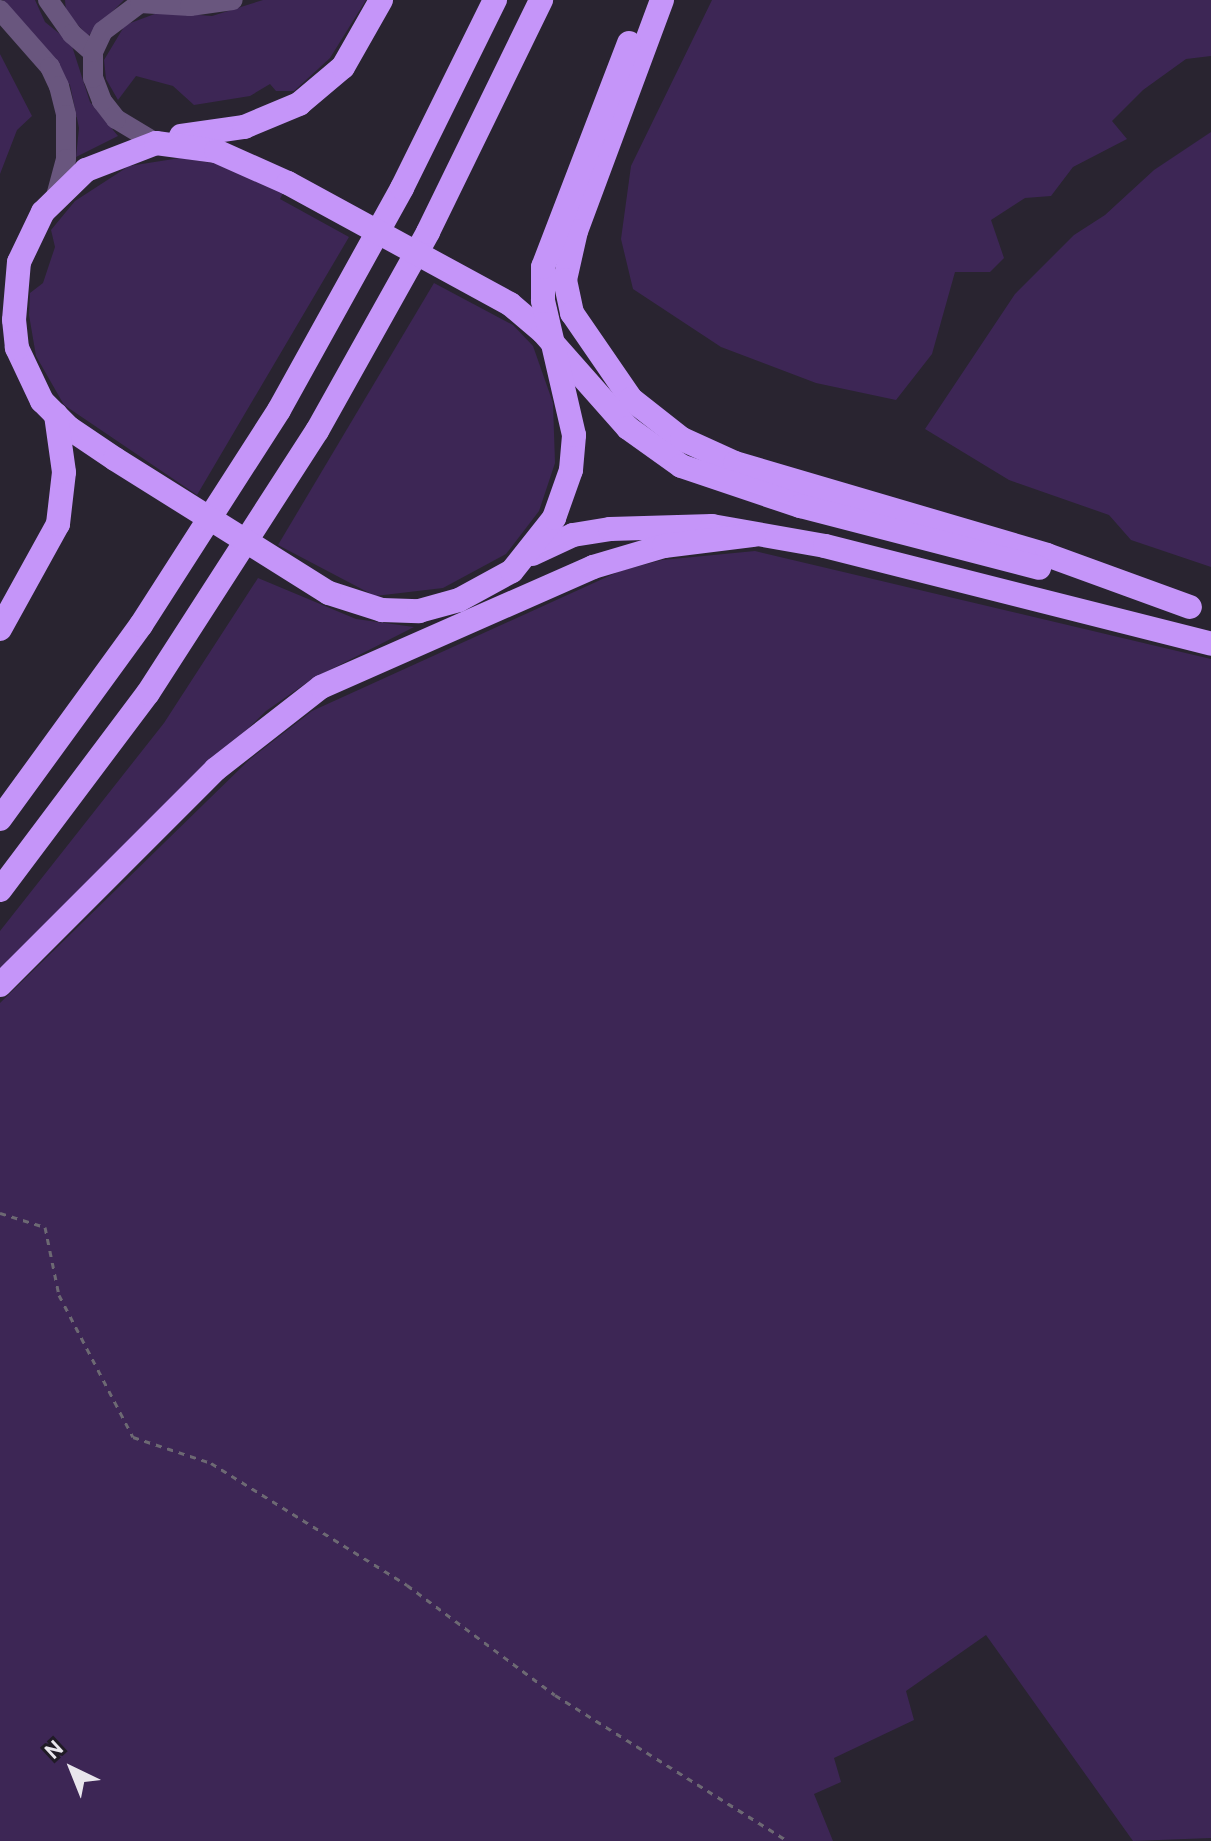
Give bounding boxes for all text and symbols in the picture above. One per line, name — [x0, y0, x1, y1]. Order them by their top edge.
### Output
north arrow — [32, 1729, 112, 1809]
text: N — [40, 1736, 70, 1766]

